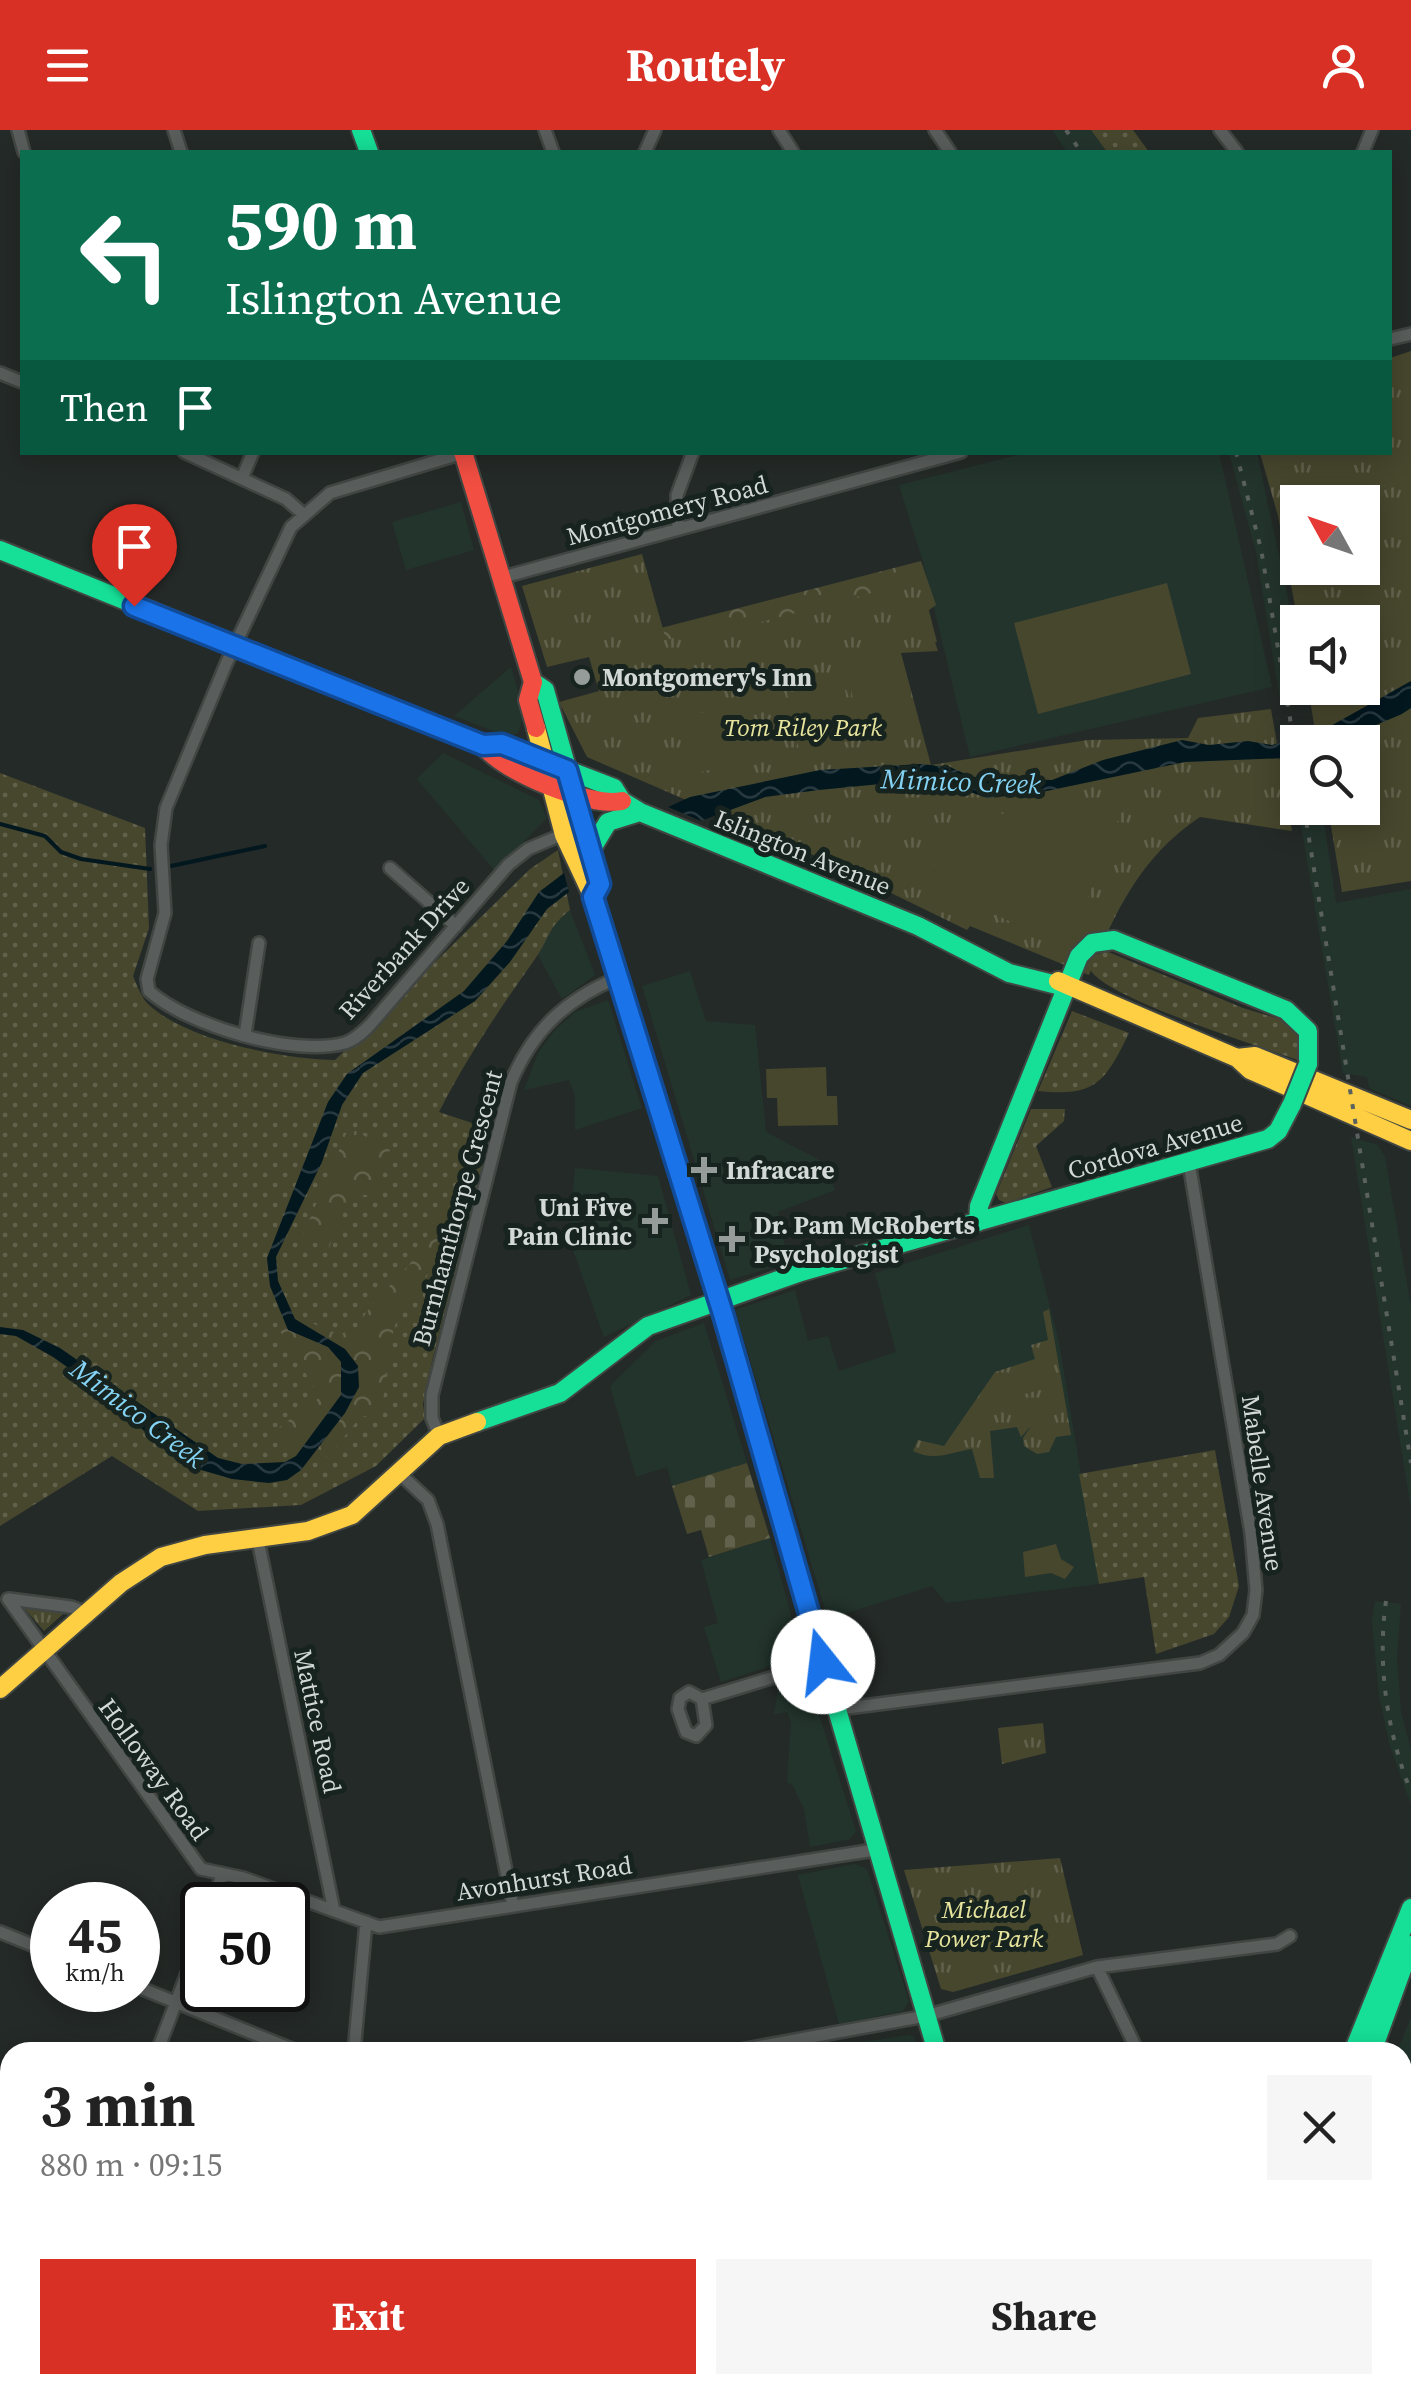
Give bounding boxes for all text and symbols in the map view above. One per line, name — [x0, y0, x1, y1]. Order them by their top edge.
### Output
text: Routely — [626, 34, 785, 96]
icon: menu — [40, 38, 95, 93]
icon: person — [1316, 38, 1371, 93]
text: 590 m — [225, 176, 417, 272]
icon: left — [60, 190, 190, 320]
text: Islington Avenue — [225, 267, 562, 329]
icon: arrive — [168, 380, 223, 435]
text: Then — [60, 382, 148, 434]
street label: Montgomery Road — [563, 467, 771, 553]
north arrow — [1280, 485, 1380, 585]
map controls — [1280, 485, 1380, 825]
pin — [92, 504, 177, 607]
icon: arrive — [107, 519, 162, 574]
button: sound — [1280, 605, 1380, 705]
place label: Montgomery's Inn — [602, 660, 812, 694]
marker: Montgomery's Inn — [571, 666, 593, 688]
park label: Tom Riley Park — [724, 710, 882, 744]
button: search — [1280, 725, 1380, 825]
water label: Mimico Creek — [879, 759, 1042, 803]
street label: Islington Avenue — [710, 801, 896, 903]
street label: Riverbank Drive — [331, 870, 477, 1026]
street label: Burnhamthorpe Crescent — [404, 1066, 510, 1350]
street label: Cordova Avenue — [1064, 1105, 1246, 1187]
place label: Infracare — [726, 1153, 835, 1187]
marker: Infracare — [691, 1157, 717, 1183]
place label: Uni Five Pain Clinic — [507, 1190, 632, 1253]
marker: Uni Five Pain Clinic — [642, 1208, 668, 1234]
place label: Dr. Pam McRoberts Psychologist — [754, 1208, 975, 1271]
marker: Dr. Pam McRoberts Psychologist — [719, 1226, 745, 1252]
water label: Mimico Creek — [62, 1349, 214, 1477]
street label: Mabelle Avenue — [1234, 1393, 1292, 1573]
position arrow — [771, 1610, 875, 1714]
street label: Mattice Road — [286, 1646, 350, 1796]
street label: Holloway Road — [91, 1691, 217, 1847]
street label: Avonhurst Road — [454, 1847, 634, 1909]
speed limit sign: 50 — [180, 1882, 310, 2012]
park label: Michael Power Park — [924, 1892, 1043, 1955]
text: 45 — [68, 1900, 122, 1969]
text: km/h — [65, 1955, 125, 1989]
text: 3 min — [40, 2064, 196, 2146]
button: close — [1267, 2075, 1372, 2180]
text: 880 m · 09:15 — [40, 2143, 222, 2187]
button: Exit — [40, 2259, 696, 2374]
button: Share — [716, 2259, 1372, 2374]

